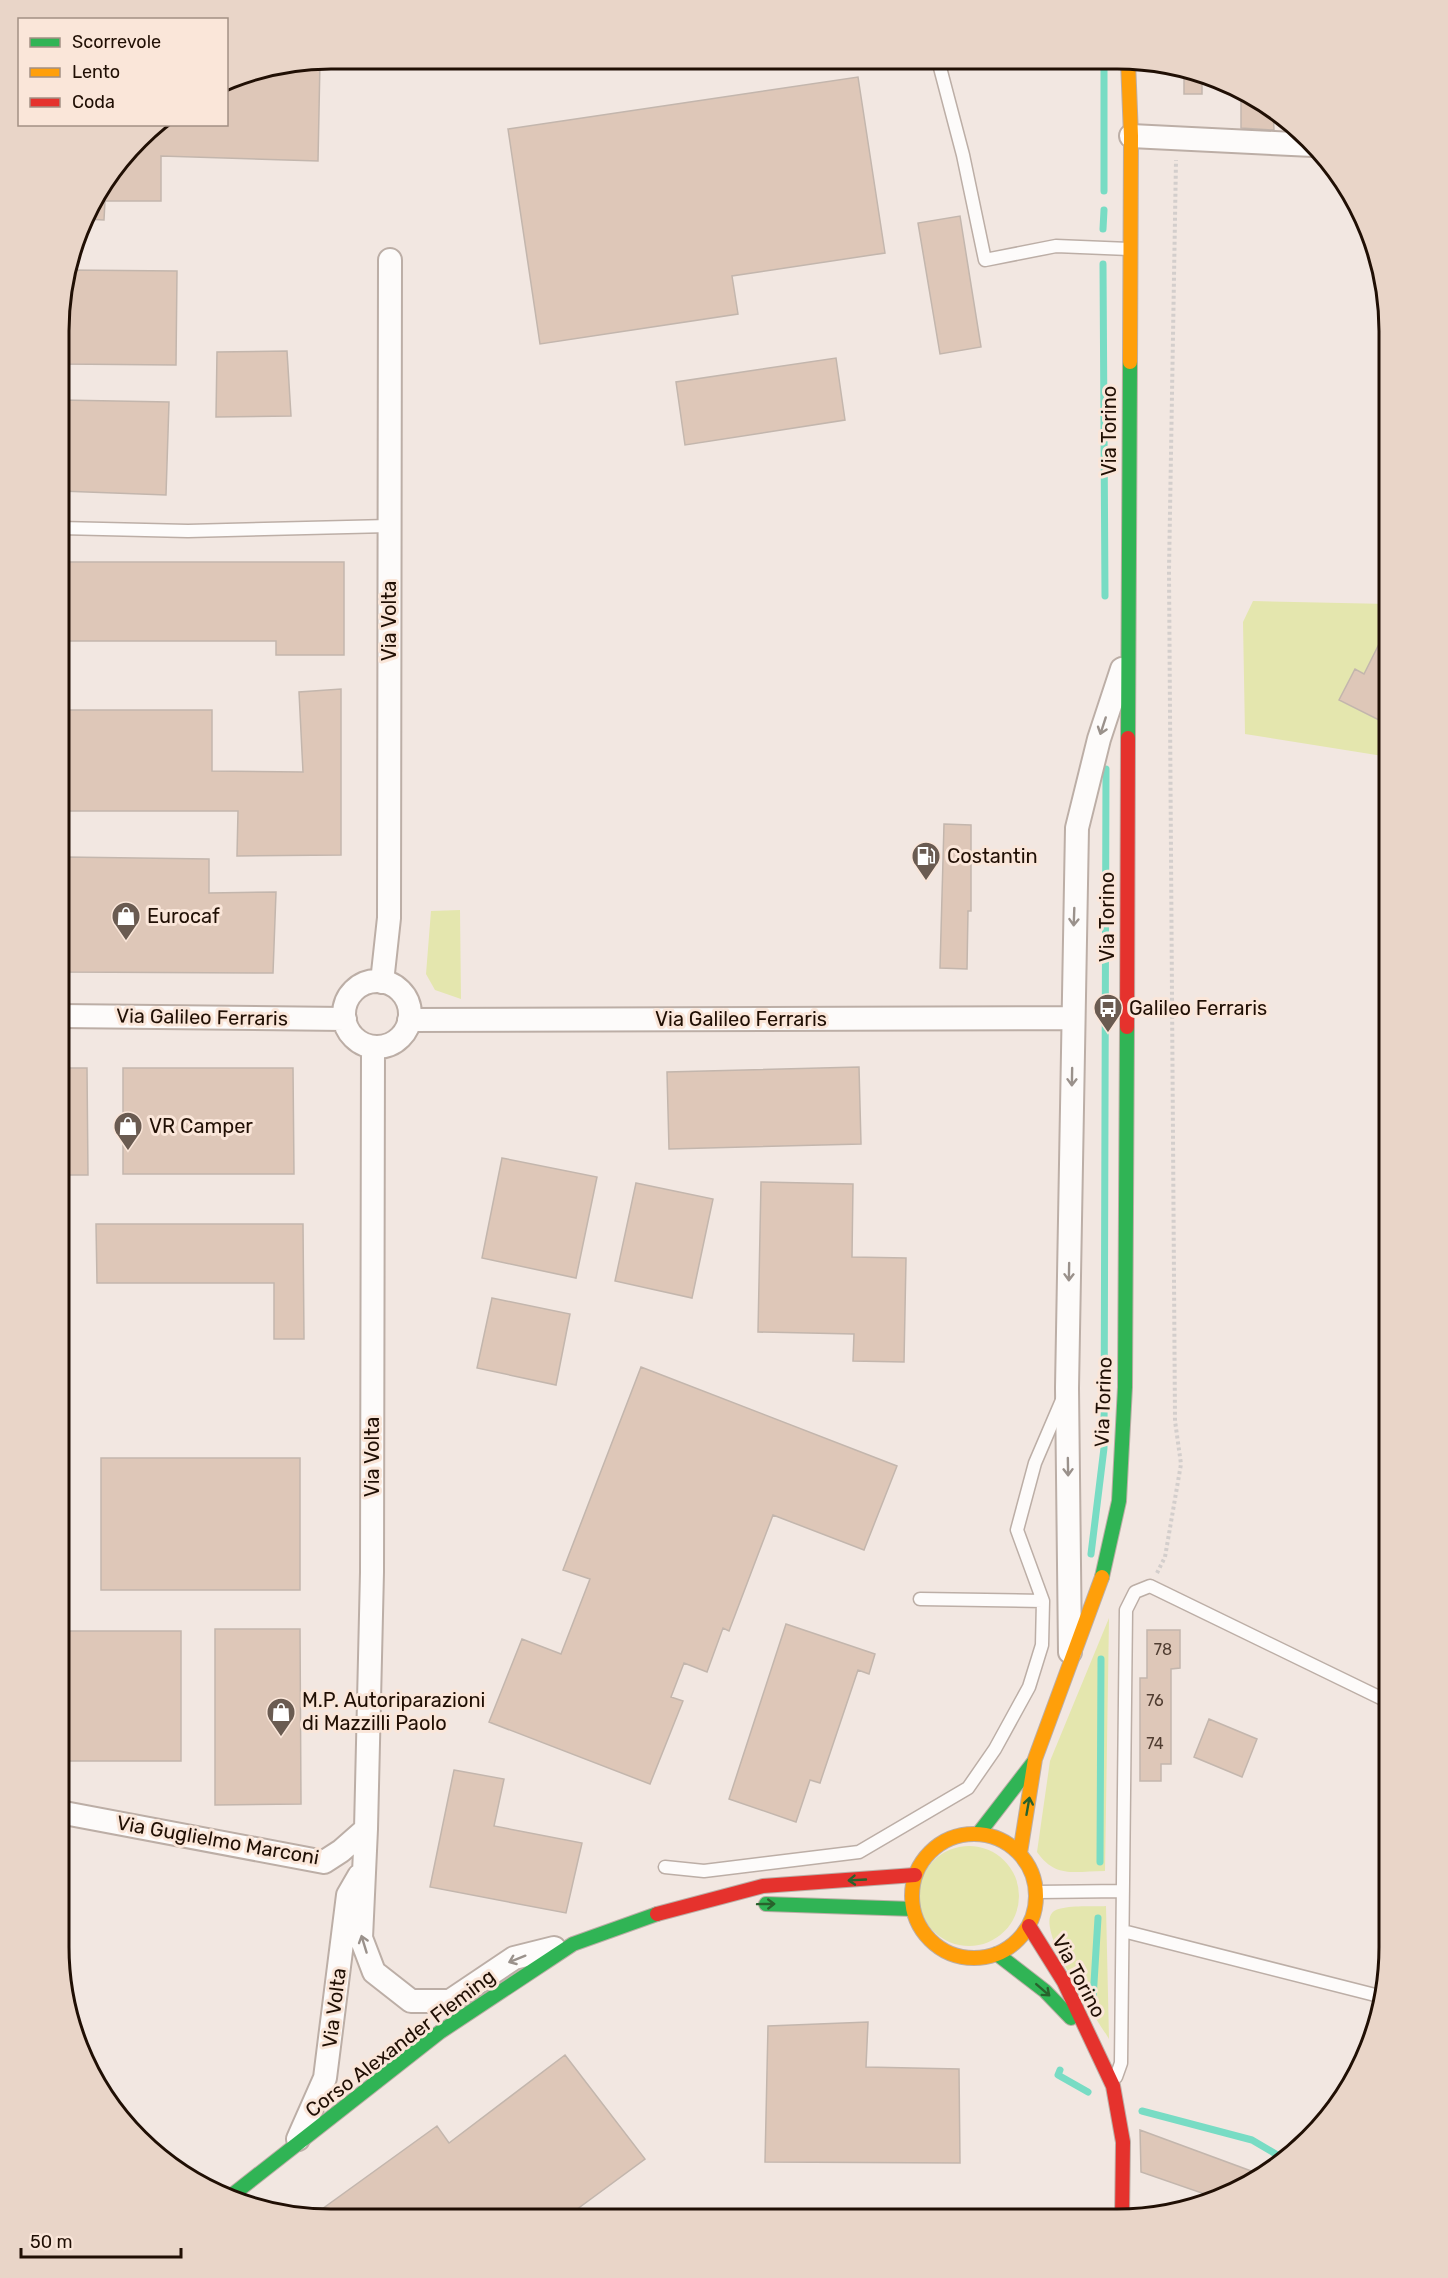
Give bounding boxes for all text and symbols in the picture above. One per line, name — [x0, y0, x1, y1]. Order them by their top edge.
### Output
legend — [18, 18, 228, 126]
text: Scorrevole — [72, 31, 161, 53]
text: Lento — [72, 61, 120, 83]
text: Coda — [72, 91, 115, 113]
street label: Via Torino — [1097, 386, 1121, 476]
street label: Via Volta — [377, 581, 401, 661]
one-way arrow — [1097, 716, 1108, 735]
fuel station icon: Costantin — [910, 840, 942, 882]
place label: Costantin — [947, 844, 1038, 868]
street label: Via Torino — [1095, 872, 1119, 962]
shop icon: Eurocaf — [110, 900, 142, 942]
place label: Eurocaf — [147, 904, 220, 928]
one-way arrow — [1068, 907, 1080, 927]
bus stop icon: Galileo Ferraris — [1092, 992, 1124, 1034]
place label: Galileo Ferraris — [1129, 996, 1267, 1020]
street label: Via Galileo Ferraris — [116, 1004, 288, 1030]
street label: Via Galileo Ferraris — [655, 1007, 827, 1031]
one-way arrow — [1066, 1066, 1078, 1086]
shop icon: VR Camper — [112, 1110, 144, 1152]
place label: VR Camper — [149, 1114, 253, 1138]
one-way arrow — [1063, 1261, 1075, 1281]
street label: Via Torino — [1089, 1356, 1117, 1448]
street label: Via Volta — [360, 1417, 384, 1497]
one-way arrow — [1062, 1456, 1074, 1476]
house number: 78 — [1154, 1640, 1172, 1659]
place label: M.P. Autoriparazioni di Mazzilli Paolo — [302, 1688, 485, 1735]
house number: 76 — [1146, 1691, 1164, 1710]
shop icon: M.P. Autoriparazioni di Mazzilli Paolo — [265, 1696, 297, 1738]
house number: 74 — [1146, 1734, 1164, 1753]
one-way arrow — [1022, 1797, 1033, 1816]
street label: Via Guglielmo Marconi — [115, 1810, 321, 1870]
one-way arrow — [847, 1875, 867, 1886]
one-way arrow — [755, 1899, 775, 1910]
street label: Via Torino — [1047, 1930, 1111, 2022]
one-way arrow — [358, 1935, 369, 1954]
one-way arrow — [508, 1954, 526, 1965]
street label: Corso Alexander Fleming — [300, 1964, 500, 2122]
street label: Via Volta — [317, 1967, 351, 2049]
one-way arrow — [1035, 1983, 1050, 1997]
scale bar — [21, 2221, 182, 2259]
text: 50 m — [30, 2231, 73, 2253]

